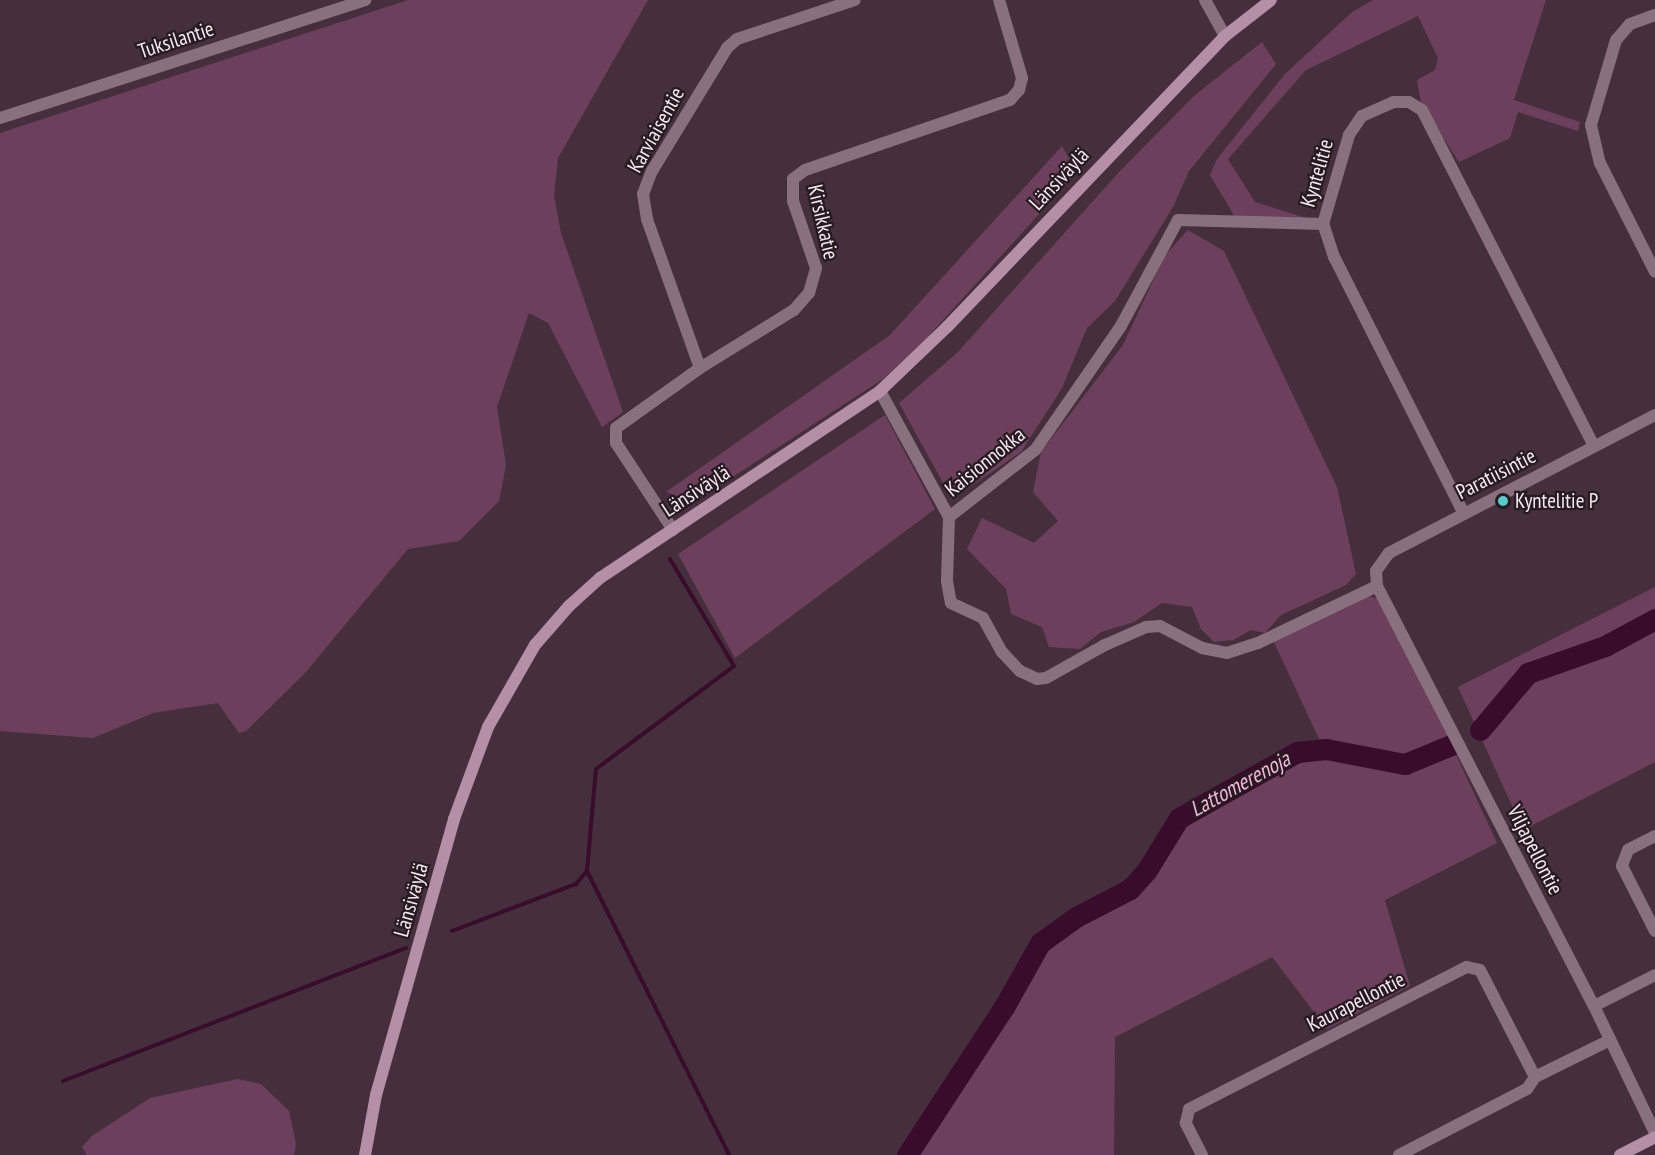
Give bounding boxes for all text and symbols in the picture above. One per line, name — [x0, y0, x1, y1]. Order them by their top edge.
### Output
street label: Tuksilantie — [135, 16, 217, 64]
street label: Karviaisentie — [622, 83, 690, 177]
street label: Kyntelitie — [1295, 136, 1339, 210]
street label: Länsiväylä — [1024, 143, 1094, 215]
street label: Kirsikkatie — [802, 182, 844, 262]
street label: Kaisionnokka — [940, 422, 1030, 502]
street label: Paratiisintie — [1452, 443, 1540, 505]
street label: Länsiväylä — [657, 460, 735, 522]
place label: Kyntelitie P — [1515, 488, 1598, 514]
marker: Kyntelitie P — [1496, 494, 1510, 508]
water label: Lattomerenoja — [1185, 746, 1295, 822]
street label: Viljapellontie — [1502, 801, 1568, 899]
street label: Länsiväylä — [388, 860, 434, 940]
street label: Kaurapellontie — [1303, 967, 1409, 1037]

